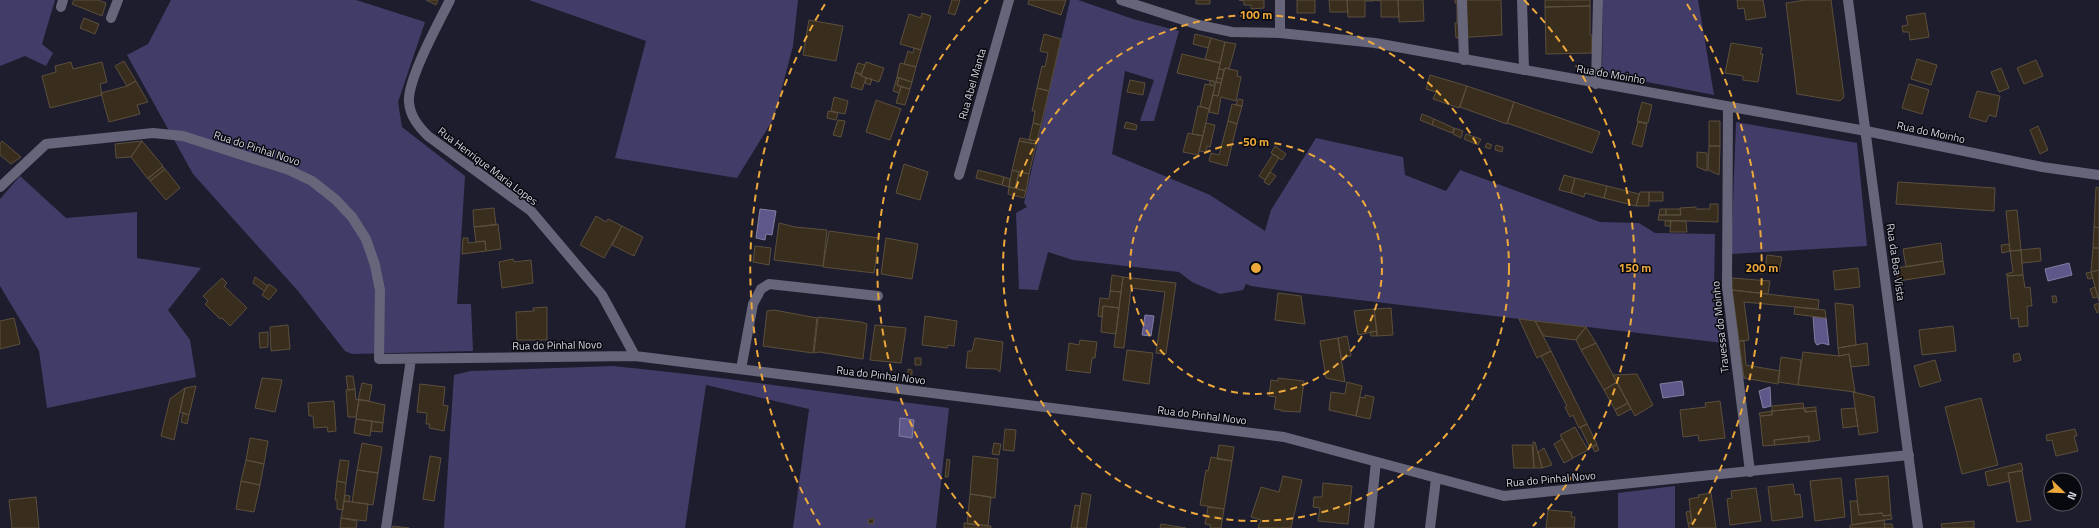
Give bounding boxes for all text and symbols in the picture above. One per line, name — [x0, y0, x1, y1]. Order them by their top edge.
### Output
text: 100 m — [1240, 5, 1272, 24]
street label: Rua Abel Manta — [954, 46, 990, 121]
street label: Rua do Moinho — [1575, 60, 1647, 88]
street label: Rua do Moinho — [1895, 117, 1967, 147]
street label: Rua Henrique Maria Lopes — [435, 123, 541, 209]
street label: Rua do Pinhal Novo — [212, 127, 302, 170]
text: 50 m — [1243, 132, 1269, 151]
street label: Rua da Boa Vista — [1883, 222, 1909, 302]
text: 150 m — [1619, 258, 1651, 277]
text: 200 m — [1746, 258, 1778, 277]
centre of rings — [1249, 261, 1263, 275]
street label: Travessa do Moinho — [1707, 280, 1733, 374]
street label: Rua do Pinhal Novo — [512, 336, 602, 354]
street label: Rua do Pinhal Novo — [835, 362, 927, 388]
street label: Rua do Pinhal Novo — [1156, 402, 1248, 428]
street label: Rua do Pinhal Novo — [1506, 467, 1597, 491]
north arrow — [2043, 472, 2083, 512]
text: N — [2063, 489, 2081, 503]

